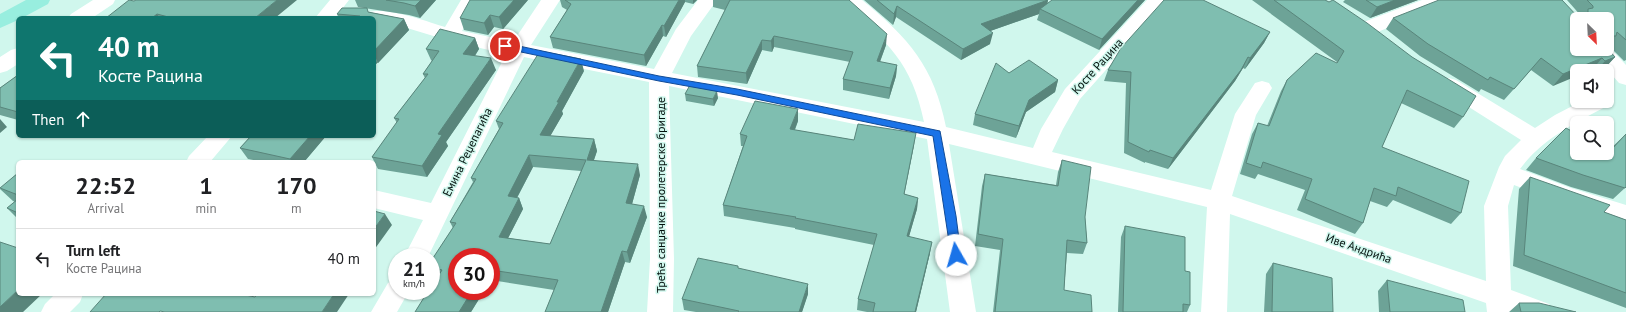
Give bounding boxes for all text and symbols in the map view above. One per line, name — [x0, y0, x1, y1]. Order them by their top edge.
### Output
north arrow — [1570, 12, 1614, 56]
map controls — [1570, 12, 1614, 160]
text: 40 m — [98, 28, 159, 65]
pin — [488, 29, 522, 63]
icon: left — [32, 32, 84, 84]
icon: arrive — [494, 35, 516, 57]
street label: Косте Рацина — [1068, 35, 1126, 97]
text: Косте Рацина — [98, 64, 203, 87]
button: sound — [1570, 64, 1614, 108]
street label: Треће санџачке пролетерске бригаде — [653, 97, 668, 293]
street label: Емина Реџепагића — [439, 105, 495, 199]
icon: ahead — [72, 108, 94, 130]
text: Then — [32, 110, 64, 129]
button: search — [1570, 116, 1614, 160]
text: 22:52 — [75, 170, 136, 201]
text: 1 — [199, 170, 213, 201]
text: 170 — [276, 170, 317, 201]
text: Arrival — [88, 200, 124, 217]
text: min — [195, 200, 217, 217]
text: m — [291, 200, 302, 217]
street label: Иве Андрића — [1324, 230, 1394, 266]
position arrow — [935, 234, 977, 276]
text: Turn left — [66, 241, 120, 260]
icon: left — [32, 248, 54, 270]
speed limit sign: 30 — [448, 248, 500, 300]
text: 40 m — [327, 249, 360, 268]
text: 21 — [403, 256, 425, 282]
text: Косте Рацина — [66, 260, 142, 277]
text: km/h — [403, 277, 425, 290]

